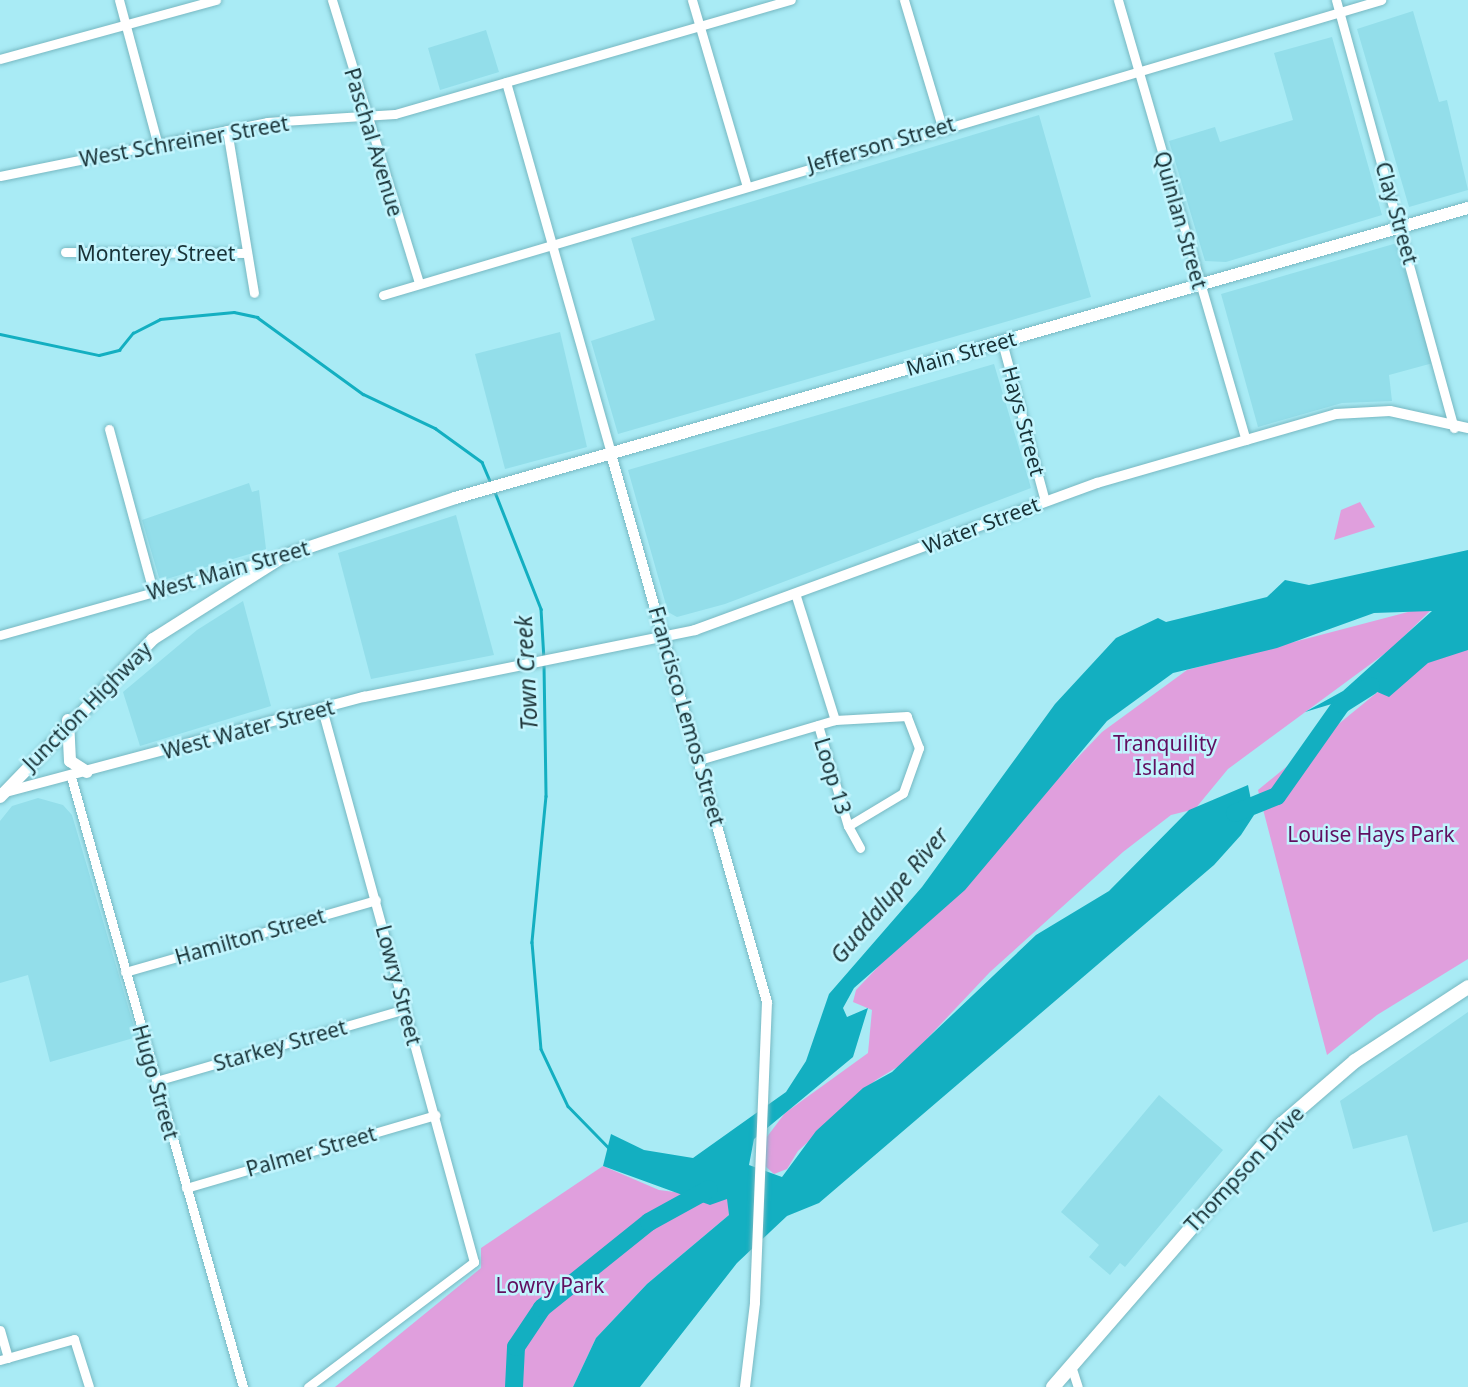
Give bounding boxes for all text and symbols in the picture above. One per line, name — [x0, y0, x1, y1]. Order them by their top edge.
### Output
street label: Paschal Avenue — [339, 65, 409, 219]
street label: West Schreiner Street — [78, 110, 290, 172]
street label: Jefferson Street — [804, 111, 958, 177]
street label: Quinlan Street — [1149, 148, 1213, 292]
street label: Clay Street — [1370, 159, 1424, 267]
street label: Monterey Street — [77, 240, 235, 266]
street label: Main Street — [903, 325, 1019, 381]
street label: Hays Street — [997, 364, 1051, 478]
street label: Water Street — [919, 491, 1043, 559]
street label: West Main Street — [144, 535, 312, 605]
street label: Francisco Lemos Street — [644, 603, 730, 829]
water label: Town Creek — [509, 615, 543, 731]
street label: Junction Highway — [17, 636, 157, 776]
street label: West Water Street — [159, 694, 337, 764]
park label: Tranquility Island — [1113, 730, 1217, 780]
street label: Loop 13 — [809, 735, 857, 817]
water label: Guadalupe River — [824, 821, 954, 969]
park label: Louise Hays Park — [1287, 821, 1455, 847]
street label: Hamilton Street — [172, 903, 328, 969]
street label: Lowry Street — [371, 922, 427, 1048]
street label: Starkey Street — [211, 1014, 349, 1076]
street label: Hugo Street — [128, 1022, 184, 1142]
street label: Thompson Drive — [1179, 1101, 1309, 1237]
street label: Palmer Street — [243, 1120, 379, 1182]
park label: Lowry Park — [495, 1272, 605, 1298]

